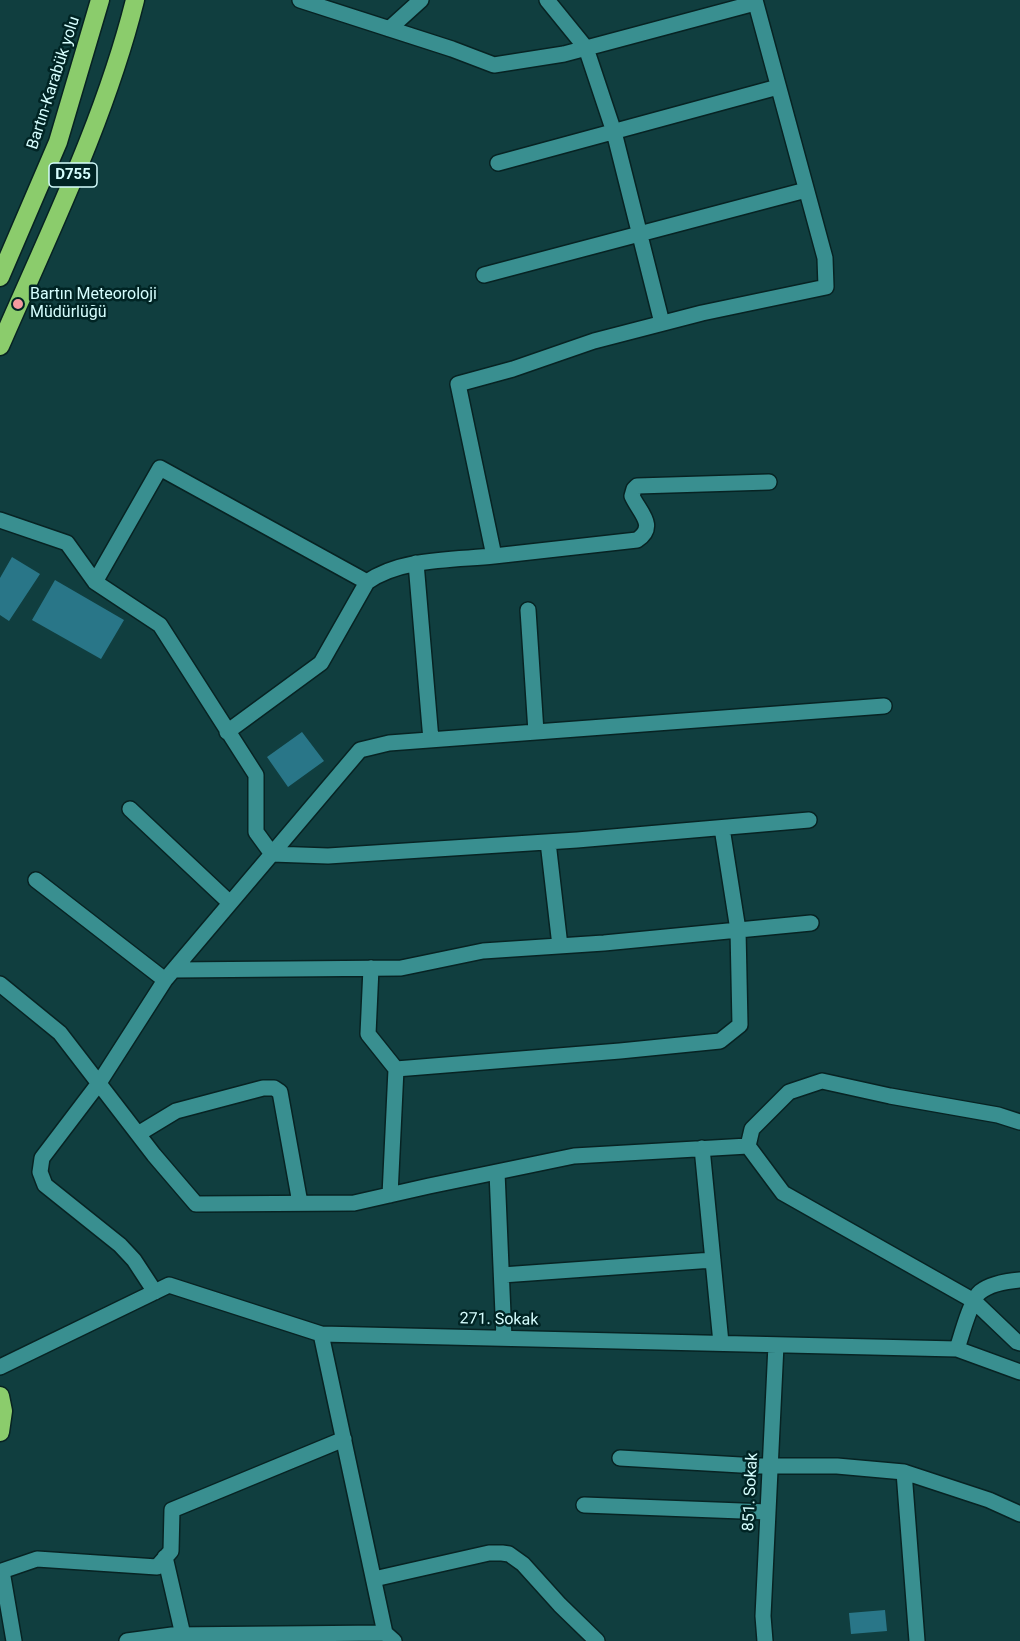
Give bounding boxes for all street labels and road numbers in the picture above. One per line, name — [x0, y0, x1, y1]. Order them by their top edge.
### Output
street label: Bartın-Karabük yolu — [23, 14, 85, 152]
road number: D755 — [49, 163, 97, 187]
street label: 271. Sokak — [459, 1310, 539, 1330]
street label: 851. Sokak — [739, 1452, 763, 1532]

